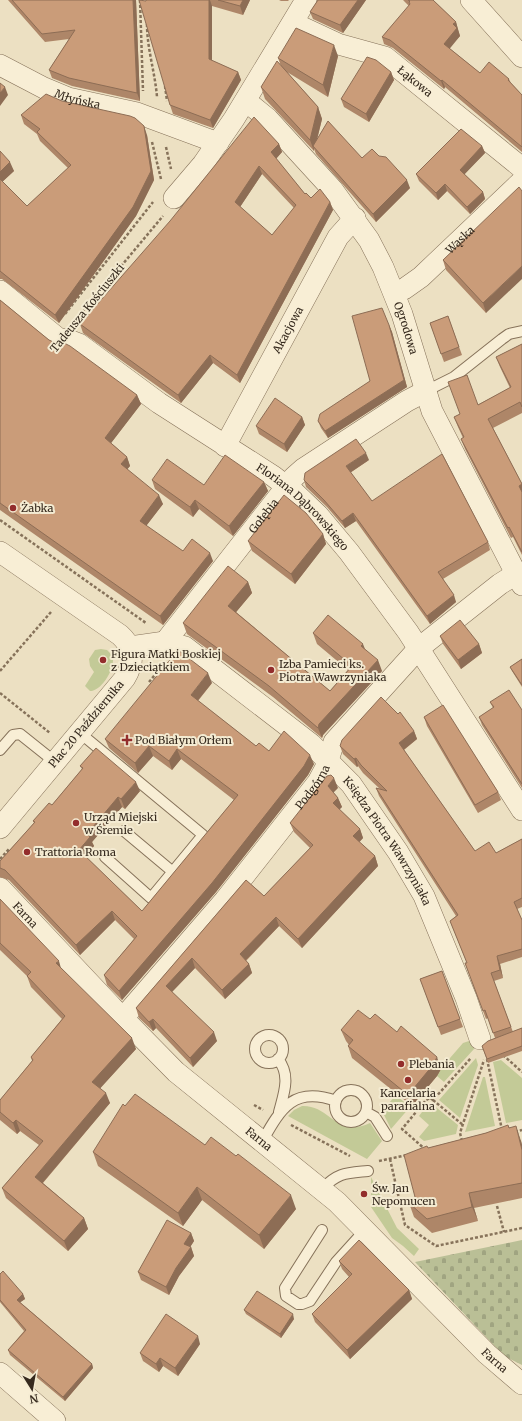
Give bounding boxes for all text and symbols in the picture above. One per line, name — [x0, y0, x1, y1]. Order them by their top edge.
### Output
street label: Łąkowa — [394, 63, 436, 100]
street label: Młyńska — [52, 86, 102, 112]
street label: Wąska — [442, 223, 477, 258]
street label: Tadeusza Kościuszki — [47, 261, 127, 355]
street label: Ogrodowa — [391, 300, 421, 356]
street label: Akacjowa — [269, 304, 306, 357]
street label: Floriana Dąbrowskiego — [254, 460, 352, 554]
street label: Gołębia — [246, 496, 282, 536]
place label: Żabka — [21, 501, 54, 515]
marker: Żabka — [8, 503, 18, 513]
place label: Figura Matki Boskiej z Dzieciątkiem — [111, 647, 221, 674]
marker: Figura Matki Boskiej z Dzieciątkiem — [98, 655, 108, 665]
place label: Izba Pamieci ks. Piotra Wawrzyniaka — [279, 657, 386, 684]
marker: Izba Pamieci ks. Piotra Wawrzyniaka — [266, 665, 276, 675]
street label: Plac 20 Października — [45, 677, 127, 771]
place label: Pod Białym Orłem — [135, 733, 232, 747]
marker: Pod Białym Orłem — [122, 735, 132, 745]
street label: Podgórna — [292, 763, 333, 812]
street label: Księdza Piotra Wawrzyniaka — [340, 773, 434, 907]
place label: Urząd Miejski w Śremie — [83, 810, 158, 837]
marker: Urząd Miejski w Śremie — [71, 818, 81, 828]
place label: Trattoria Roma — [35, 845, 116, 859]
marker: Trattoria Roma — [22, 847, 32, 857]
street label: Farna — [10, 899, 41, 931]
place label: Plebania — [409, 1057, 454, 1071]
marker: Plebania — [396, 1059, 406, 1069]
marker: Kancelaria parafialna — [403, 1075, 413, 1085]
place label: Kancelaria parafialna — [380, 1086, 436, 1113]
street label: Farna — [243, 1124, 275, 1154]
place label: Św. Jan Nepomucen — [372, 1181, 436, 1208]
marker: Św. Jan Nepomucen — [359, 1189, 369, 1199]
street label: Farna — [478, 1345, 511, 1376]
north arrow — [12, 1369, 52, 1409]
text: N — [28, 1391, 40, 1407]

